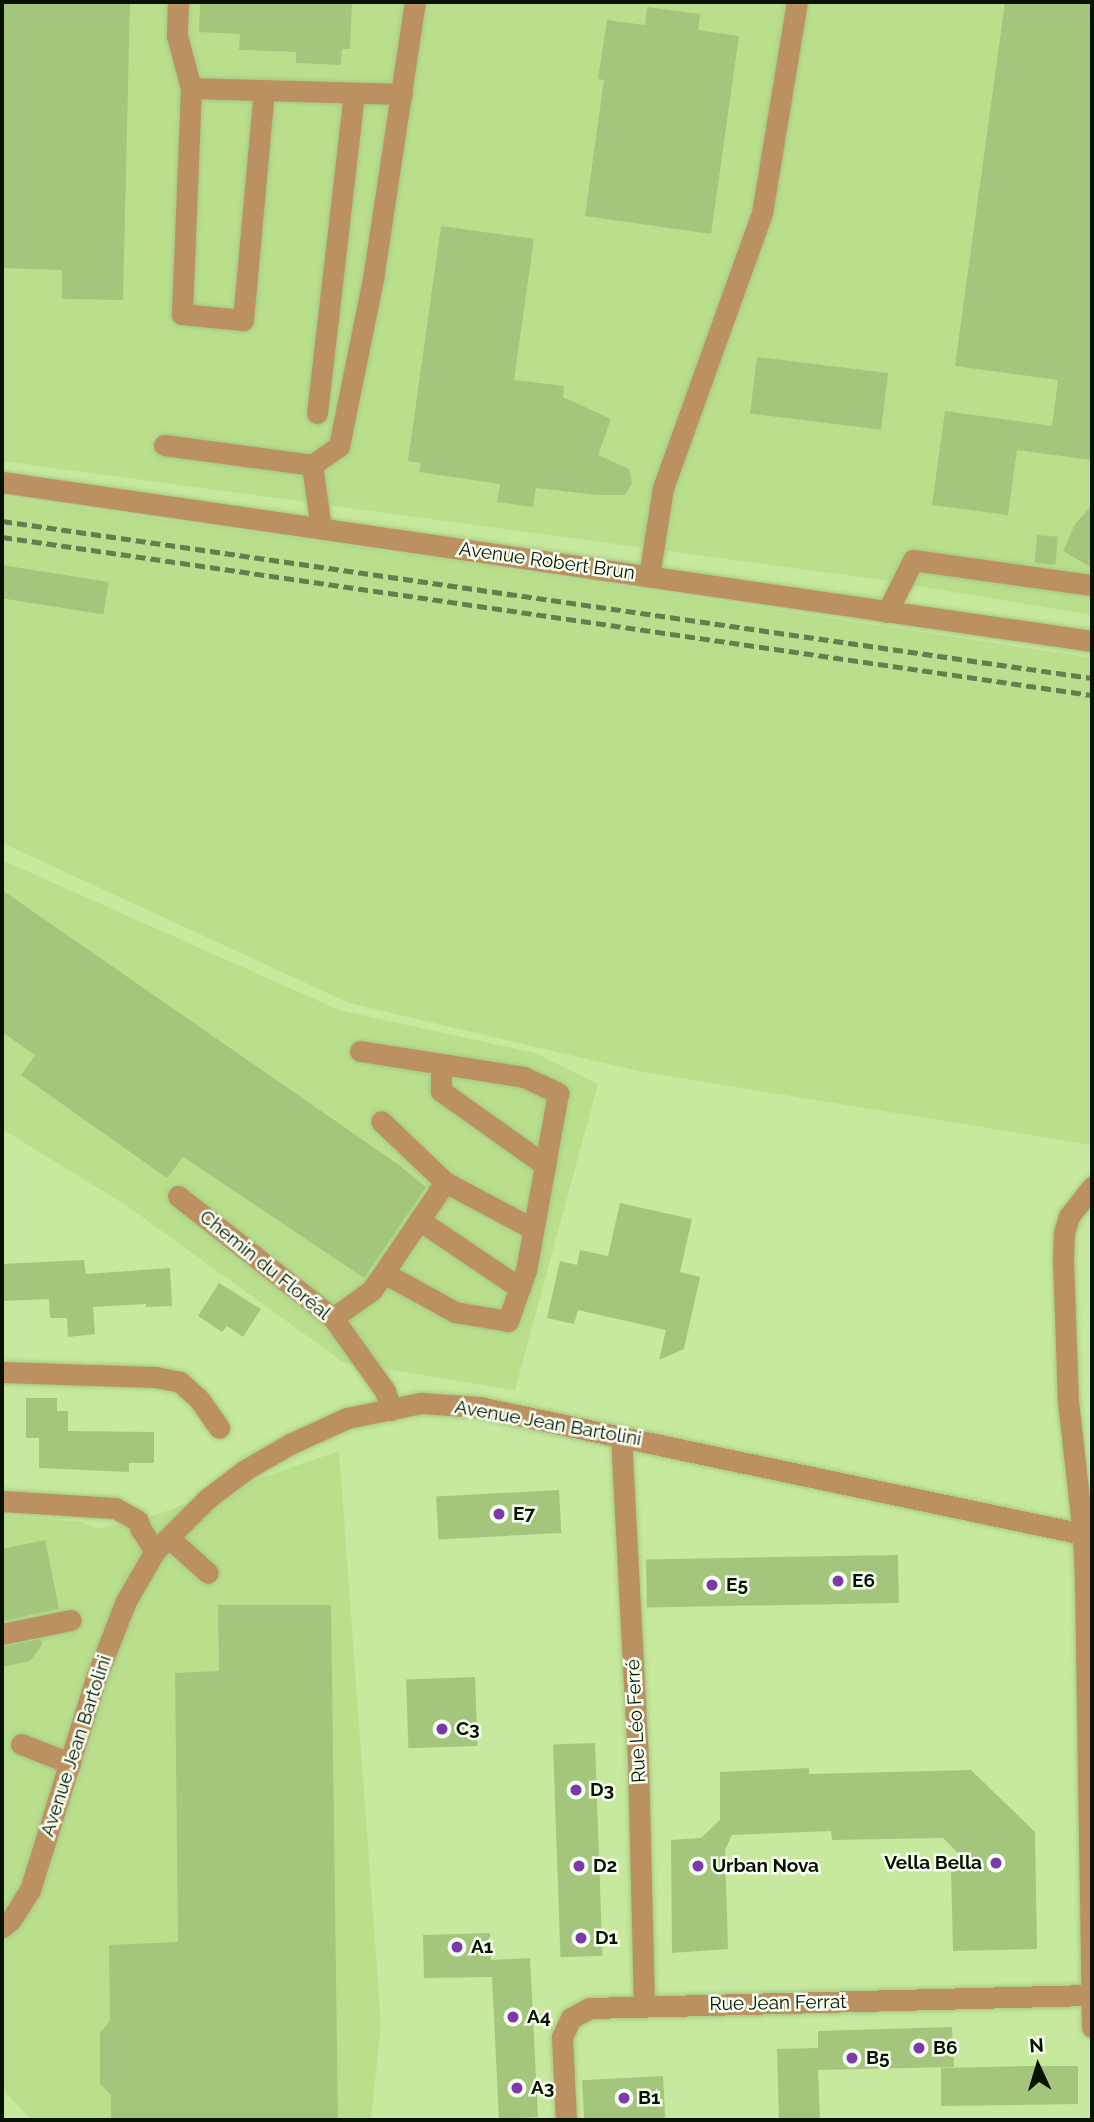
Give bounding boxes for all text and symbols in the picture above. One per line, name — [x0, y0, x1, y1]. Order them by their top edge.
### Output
street label: Avenue Robert Brun — [458, 537, 636, 585]
street label: Chemin du Floréal — [195, 1205, 335, 1325]
street label: Avenue Jean Bartolini — [453, 1395, 643, 1451]
place label: E7 — [513, 1503, 535, 1525]
marker: E7 — [491, 1506, 507, 1522]
place label: E6 — [852, 1570, 875, 1592]
marker: E6 — [830, 1573, 846, 1589]
place label: E5 — [726, 1574, 748, 1596]
marker: E5 — [704, 1577, 720, 1593]
street label: Avenue Jean Bartolini — [36, 1652, 116, 1840]
street label: Rue Léo Ferré — [621, 1659, 651, 1783]
place label: C3 — [456, 1718, 480, 1740]
marker: C3 — [434, 1721, 450, 1737]
place label: D3 — [590, 1779, 614, 1801]
marker: D3 — [568, 1782, 584, 1798]
place label: Vella Bella — [884, 1852, 982, 1874]
place label: D2 — [593, 1855, 617, 1877]
place label: Urban Nova — [712, 1855, 819, 1877]
marker: Vella Bella — [988, 1855, 1004, 1871]
marker: D2 — [571, 1858, 587, 1874]
marker: Urban Nova — [690, 1858, 706, 1874]
place label: D1 — [595, 1927, 618, 1949]
marker: D1 — [573, 1930, 589, 1946]
place label: A1 — [471, 1936, 493, 1958]
marker: A1 — [449, 1939, 465, 1955]
street label: Rue Jean Ferrat — [709, 1990, 847, 2016]
place label: A4 — [527, 2006, 551, 2028]
marker: A4 — [505, 2009, 521, 2025]
north arrow — [1003, 2031, 1073, 2101]
text: N — [1029, 2034, 1045, 2057]
place label: B6 — [933, 2037, 957, 2059]
marker: B6 — [911, 2040, 927, 2056]
place label: B5 — [866, 2047, 889, 2069]
marker: B5 — [844, 2050, 860, 2066]
place label: A3 — [531, 2077, 554, 2099]
marker: A3 — [509, 2080, 525, 2096]
place label: B1 — [638, 2087, 660, 2109]
marker: B1 — [616, 2090, 632, 2106]

